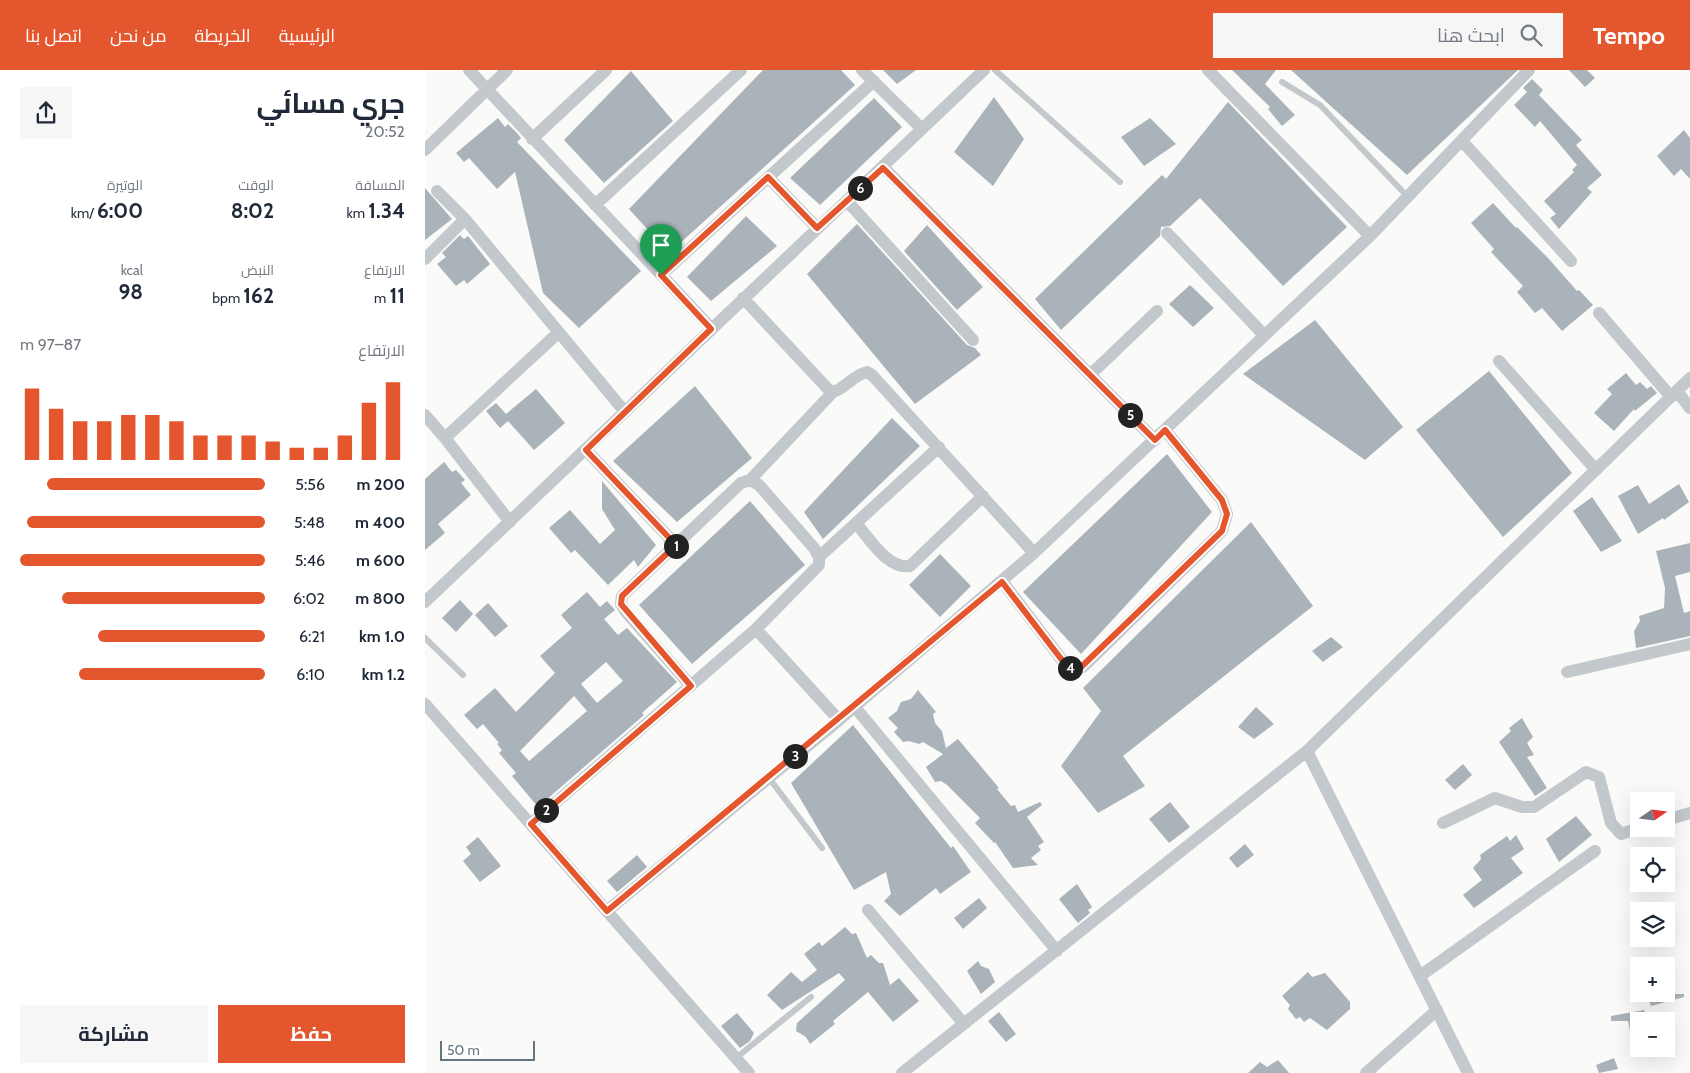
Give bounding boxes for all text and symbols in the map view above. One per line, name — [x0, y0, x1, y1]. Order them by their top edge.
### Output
search box — [1213, 13, 1563, 58]
icon: search — [1517, 21, 1545, 49]
text: Tempo — [1593, 21, 1665, 50]
text: ابحث هنا — [1437, 24, 1505, 47]
text: اتصل بنا — [25, 25, 82, 47]
text: من نحن — [110, 25, 166, 47]
text: الخريطة — [194, 25, 251, 47]
text: الرئيسية — [279, 25, 335, 47]
text: جري مسائي — [257, 86, 405, 120]
button: share — [20, 87, 72, 139]
text: 20:52 — [365, 122, 405, 141]
text: الوتيرة — [107, 176, 143, 194]
text: الوقت — [238, 176, 274, 194]
text: المسافة — [355, 176, 405, 194]
pin: 6 — [847, 176, 873, 200]
text: 6 — [857, 179, 864, 197]
text: 6:00 — [97, 198, 143, 223]
text: 8:02 — [231, 198, 274, 223]
text: 1.34 — [368, 198, 405, 223]
text: /km — [71, 204, 97, 222]
text: km — [347, 204, 368, 222]
pin — [640, 224, 682, 275]
icon: arrive — [647, 231, 675, 259]
text: kcal — [121, 261, 143, 279]
text: النبض — [241, 261, 274, 279]
text: الارتفاع — [364, 261, 405, 279]
text: 98 — [119, 279, 143, 304]
text: 162 — [243, 283, 274, 308]
text: 11 — [390, 283, 405, 308]
text: bpm — [212, 289, 243, 307]
text: m — [374, 289, 390, 307]
text: 87–97 m — [20, 335, 81, 354]
text: الارتفاع — [358, 341, 405, 360]
pin: 5 — [1117, 402, 1143, 428]
text: 5 — [1127, 406, 1134, 424]
text: 5:56 — [295, 475, 325, 494]
text: 200 m — [356, 475, 405, 494]
text: 5:48 — [294, 513, 325, 532]
text: 400 m — [355, 513, 405, 532]
pin: 1 — [663, 534, 689, 558]
text: 1 — [674, 537, 679, 555]
text: 5:46 — [295, 551, 325, 570]
text: 600 m — [356, 551, 405, 570]
text: 6:02 — [293, 589, 325, 608]
text: 800 m — [355, 589, 405, 608]
text: 6:21 — [299, 627, 325, 646]
text: 1.0 km — [359, 627, 405, 646]
pin: 4 — [1057, 656, 1083, 680]
text: 4 — [1066, 659, 1075, 677]
text: 6:10 — [296, 665, 325, 684]
text: 1.2 km — [362, 665, 405, 684]
pin: 3 — [783, 744, 807, 768]
text: 3 — [792, 747, 799, 765]
north arrow — [1630, 792, 1675, 838]
map controls — [1630, 792, 1675, 1057]
pin: 2 — [533, 798, 559, 822]
text: 2 — [543, 801, 550, 819]
button: locate — [1630, 847, 1675, 892]
button: layers — [1630, 902, 1675, 947]
button: + — [1630, 957, 1675, 1002]
button: مشاركة — [20, 1005, 208, 1063]
button: حفظ — [218, 1005, 405, 1063]
button: − — [1630, 1012, 1675, 1057]
scale bar — [440, 1038, 535, 1061]
text: 50 m — [447, 1041, 480, 1059]

